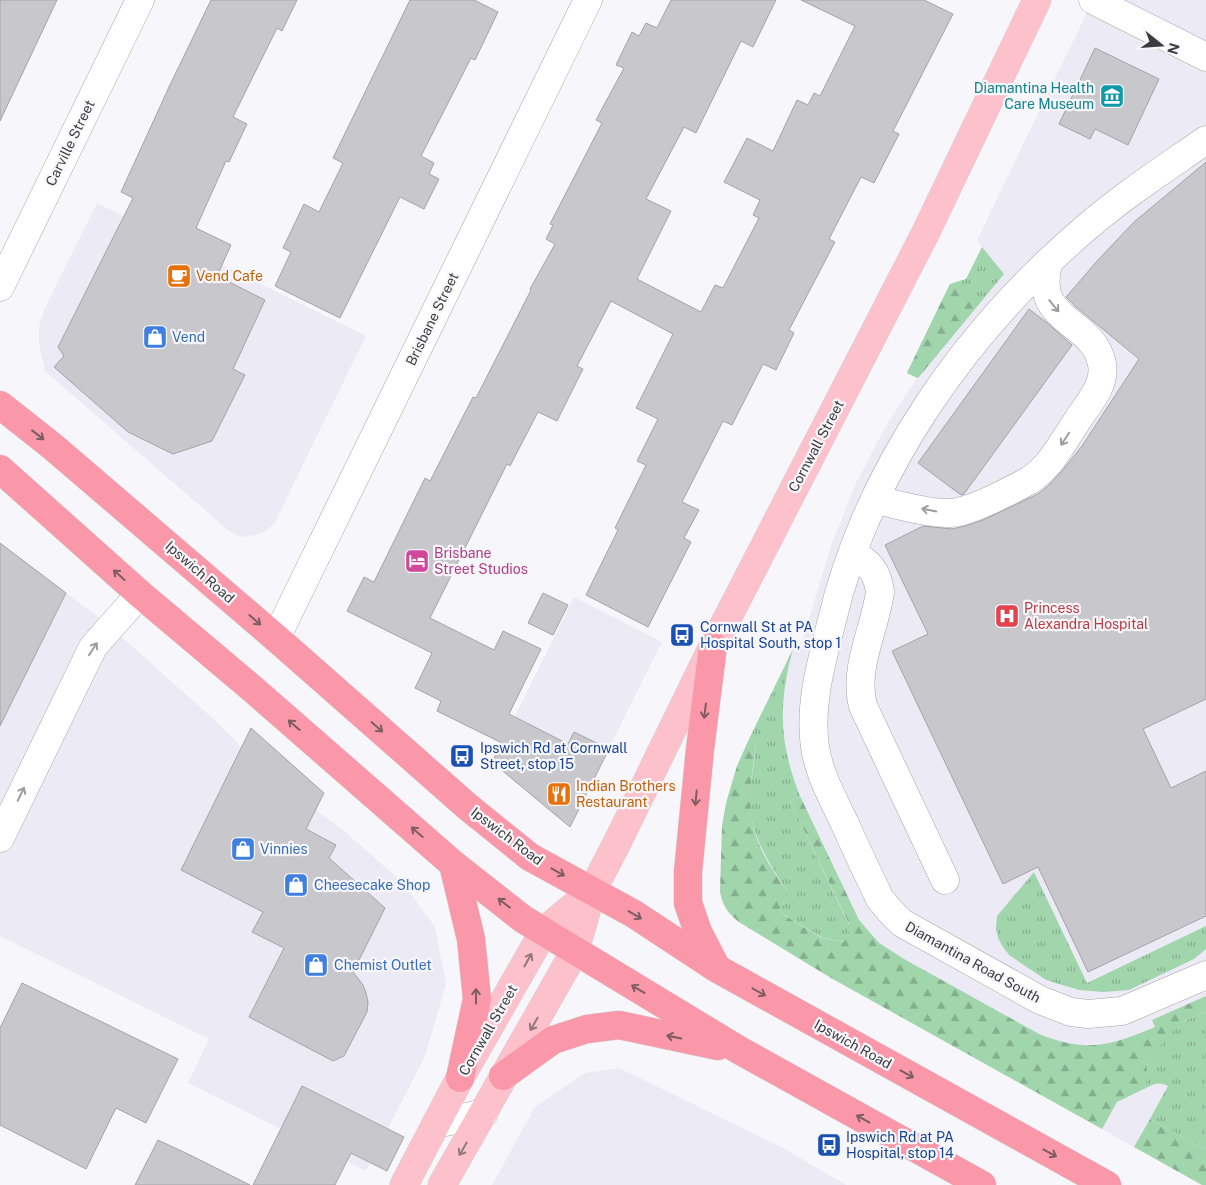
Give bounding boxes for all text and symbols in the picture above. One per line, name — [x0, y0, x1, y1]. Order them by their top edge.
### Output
north arrow — [1136, 20, 1186, 70]
text: N — [1164, 41, 1183, 56]
place label: Diamantina Health Care Museum — [974, 80, 1094, 112]
museum icon: Diamantina Health Care Museum — [1099, 83, 1125, 109]
street label: Carville Street — [42, 97, 98, 189]
cafe icon: Vend Cafe — [166, 263, 192, 289]
place label: Vend Cafe — [196, 268, 263, 284]
street label: Brisbane Street — [403, 270, 461, 368]
one-way arrow — [1049, 300, 1060, 313]
shop icon: Vend — [142, 324, 168, 350]
place label: Vend — [172, 329, 205, 345]
street label: Cornwall Street — [785, 397, 847, 495]
one-way arrow — [31, 430, 45, 440]
one-way arrow — [1060, 432, 1070, 446]
one-way arrow — [921, 505, 937, 514]
street label: Ipswich Road — [162, 538, 238, 606]
place label: Brisbane Street Studios — [434, 545, 528, 577]
hotel icon: Brisbane Street Studios — [404, 548, 430, 574]
one-way arrow — [112, 569, 125, 581]
place label: Princess Alexandra Hospital — [1024, 600, 1148, 632]
hospital icon: Princess Alexandra Hospital — [994, 603, 1020, 629]
one-way arrow — [249, 614, 262, 626]
place label: Cornwall St at PA Hospital South, stop 1 — [700, 619, 841, 651]
bus stop icon: Cornwall St at PA Hospital South, stop 1 — [669, 622, 695, 648]
one-way arrow — [88, 642, 98, 656]
one-way arrow — [700, 703, 710, 719]
one-way arrow — [288, 719, 301, 731]
one-way arrow — [371, 721, 384, 733]
place label: Ipswich Rd at Cornwall Street, stop 15 — [480, 740, 628, 772]
bus stop icon: Ipswich Rd at Cornwall Street, stop 15 — [449, 743, 475, 769]
place label: Indian Brothers Restaurant — [576, 778, 675, 810]
restaurant icon: Indian Brothers Restaurant — [546, 781, 572, 807]
one-way arrow — [17, 787, 26, 802]
one-way arrow — [691, 790, 700, 806]
street label: Ipswich Road — [468, 804, 546, 868]
one-way arrow — [410, 826, 423, 838]
shop icon: Vinnies — [230, 836, 256, 862]
place label: Vinnies — [260, 841, 308, 857]
one-way arrow — [551, 867, 566, 877]
shop icon: Cheesecake Shop — [283, 872, 309, 898]
place label: Cheesecake Shop — [314, 877, 430, 893]
one-way arrow — [498, 898, 511, 909]
one-way arrow — [627, 910, 641, 920]
street label: Diamantina Road South — [903, 918, 1043, 1006]
shop icon: Chemist Outlet — [303, 952, 329, 978]
one-way arrow — [523, 953, 533, 968]
place label: Chemist Outlet — [334, 957, 432, 973]
street label: Cornwall Street — [456, 982, 520, 1078]
one-way arrow — [631, 983, 645, 993]
one-way arrow — [471, 988, 481, 1004]
one-way arrow — [751, 988, 766, 997]
one-way arrow — [529, 1016, 538, 1031]
street label: Ipswich Road — [812, 1016, 894, 1072]
one-way arrow — [667, 1031, 683, 1041]
one-way arrow — [900, 1069, 915, 1079]
one-way arrow — [855, 1114, 870, 1124]
place label: Ipswich Rd at PA Hospital, stop 14 — [846, 1129, 954, 1161]
bus stop icon: Ipswich Rd at PA Hospital, stop 14 — [816, 1132, 842, 1158]
one-way arrow — [458, 1141, 468, 1156]
one-way arrow — [1042, 1148, 1057, 1158]

